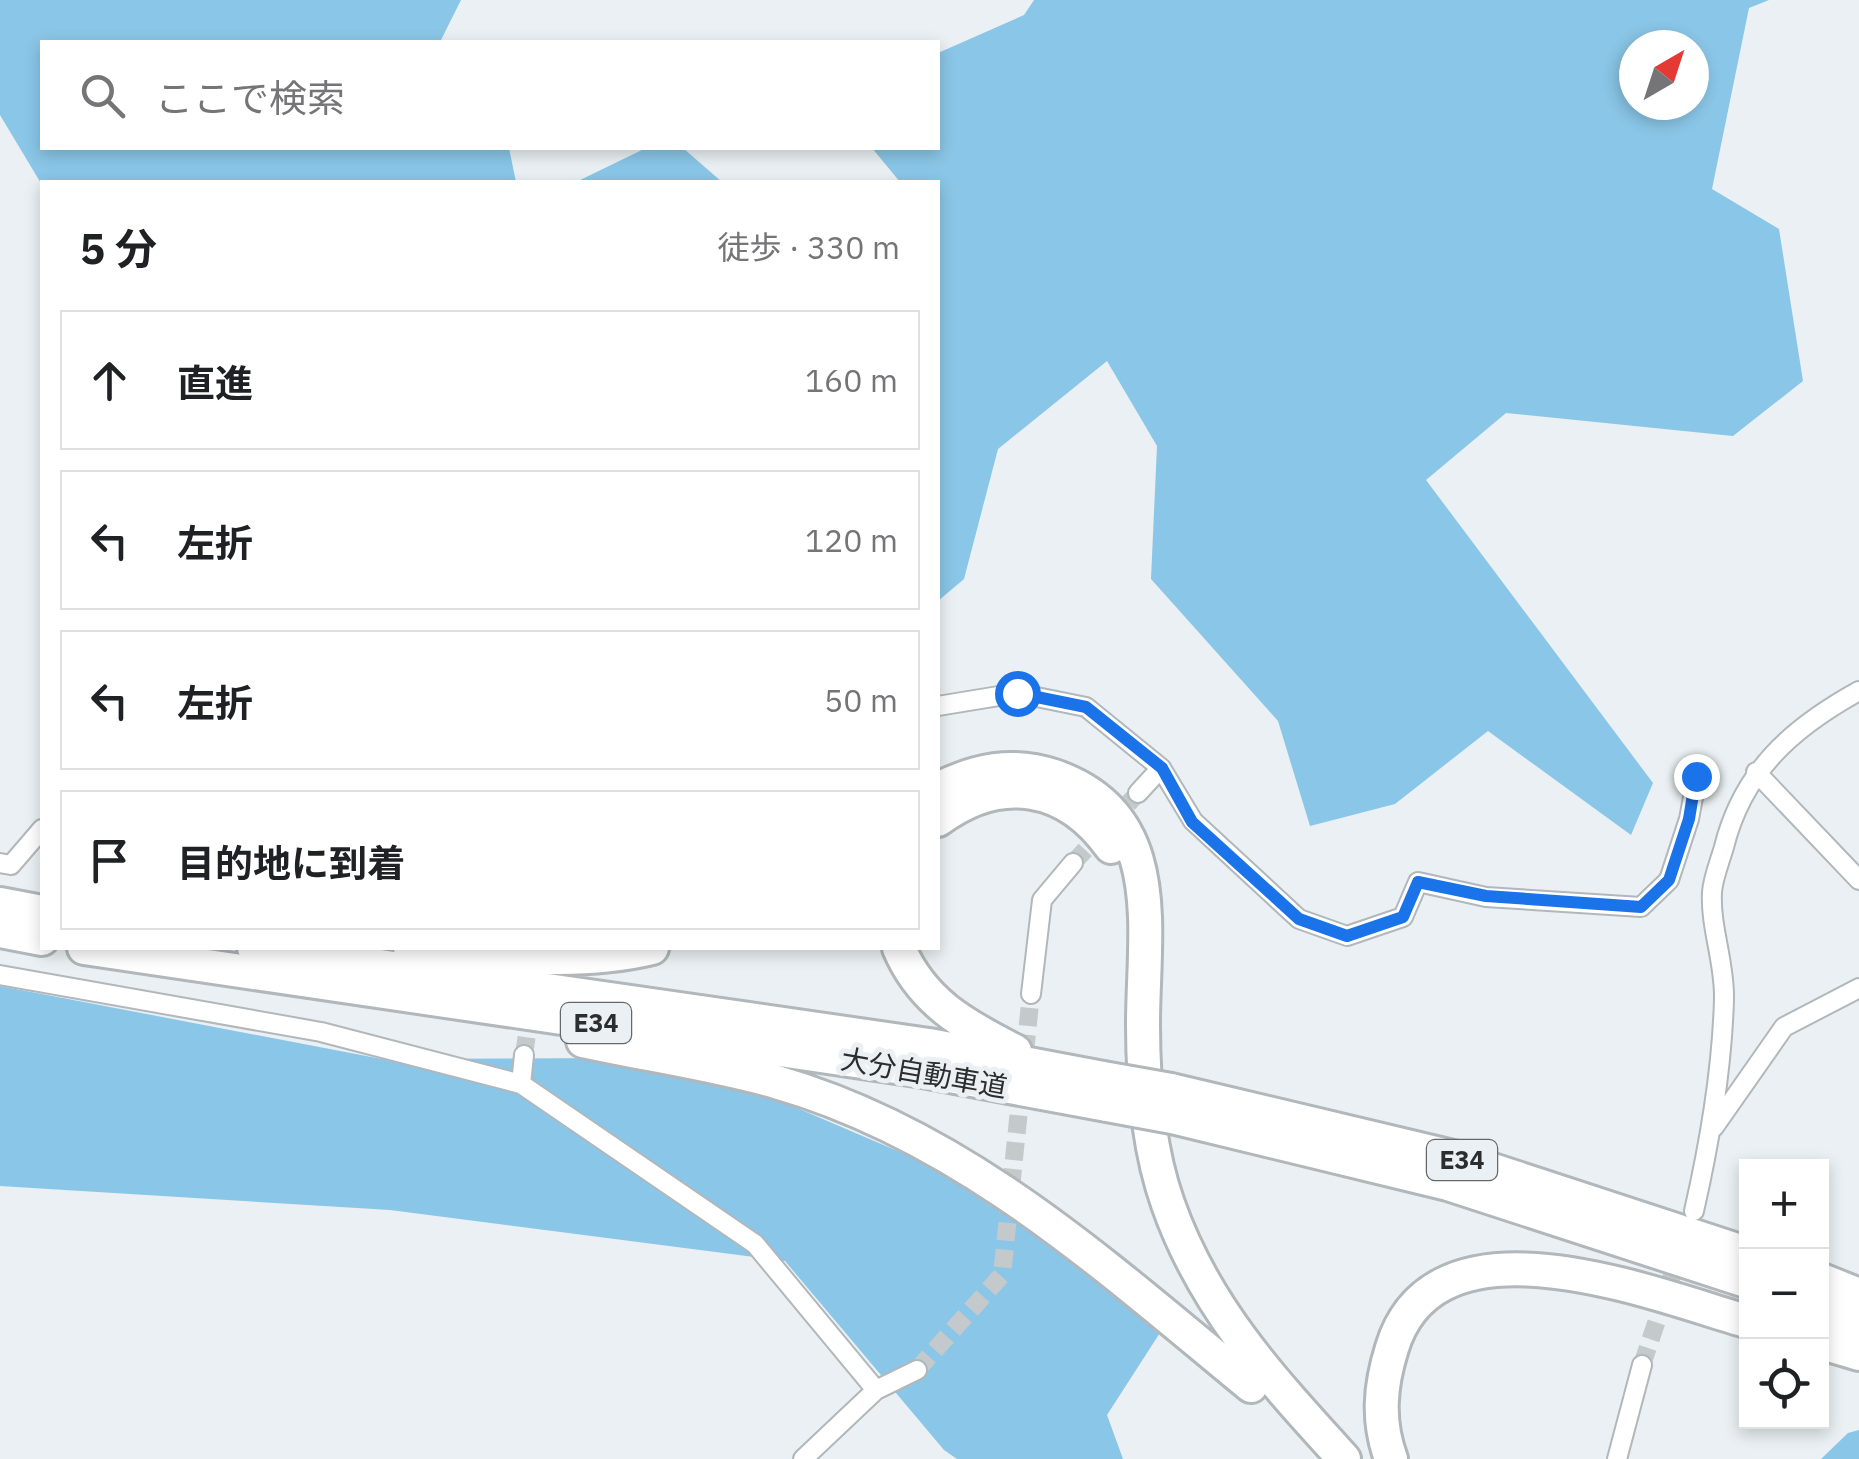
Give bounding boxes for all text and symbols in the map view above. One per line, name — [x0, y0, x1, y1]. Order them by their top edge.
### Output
north arrow — [1619, 30, 1709, 120]
search box — [40, 40, 940, 150]
icon: search — [75, 68, 130, 123]
text: ここで検索 — [155, 73, 345, 122]
text: 5 分 — [80, 221, 157, 276]
text: 徒歩 · 330 m — [717, 226, 900, 268]
icon: ahead — [82, 353, 137, 408]
text: 直進 — [177, 358, 253, 407]
text: 160 m — [805, 359, 898, 401]
icon: left — [82, 513, 137, 568]
text: 左折 — [177, 518, 253, 567]
text: 120 m — [805, 519, 898, 561]
route start — [995, 671, 1041, 717]
icon: left — [82, 673, 137, 728]
text: 左折 — [177, 678, 253, 727]
text: 50 m — [824, 679, 898, 721]
route end — [1674, 754, 1720, 800]
icon: arrive — [82, 833, 137, 888]
text: 目的地に到着 — [177, 838, 405, 887]
road number: E34 — [561, 1003, 631, 1043]
street label: 大分自動車道 — [838, 1040, 1010, 1105]
road number: E34 — [1427, 1140, 1497, 1180]
map controls — [1739, 1159, 1829, 1429]
button: + — [1739, 1159, 1829, 1249]
button: − — [1739, 1249, 1829, 1339]
button: locate — [1739, 1339, 1829, 1429]

